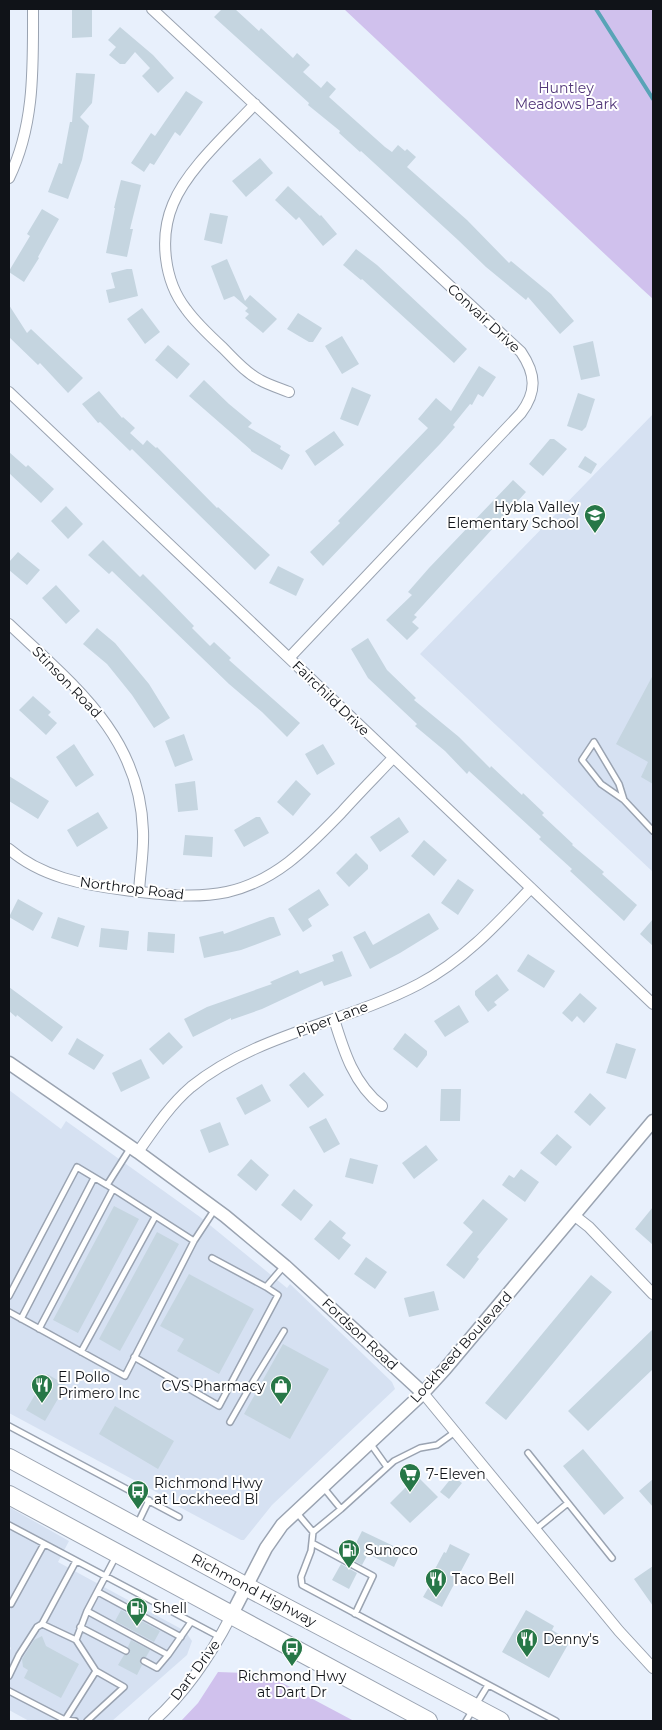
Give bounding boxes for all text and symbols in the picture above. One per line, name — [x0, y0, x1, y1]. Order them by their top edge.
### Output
park label: Huntley Meadows Park — [515, 79, 618, 113]
street label: Convair Drive — [444, 280, 524, 356]
place label: Hybla Valley Elementary School — [447, 498, 579, 532]
school or university icon: Hybla Valley Elementary School — [583, 503, 607, 534]
street label: Stinson Road — [28, 642, 106, 722]
street label: Fairchild Drive — [289, 657, 373, 739]
street label: Northrop Road — [79, 873, 185, 903]
street label: Piper Lane — [294, 997, 370, 1041]
street label: Lockheed Boulevard — [406, 1287, 516, 1407]
street label: Fordson Road — [318, 1294, 402, 1374]
place label: El Pollo Primero Inc — [58, 1368, 140, 1402]
restaurant icon: El Pollo Primero Inc — [30, 1373, 54, 1404]
shop icon: CVS Pharmacy — [269, 1374, 293, 1405]
place label: CVS Pharmacy — [162, 1377, 265, 1395]
supermarket icon: 7-Eleven — [398, 1462, 422, 1493]
place label: 7-Eleven — [426, 1465, 486, 1483]
place label: Richmond Hwy at Lockheed Bl — [154, 1474, 263, 1508]
bus stop icon: Richmond Hwy at Lockheed Bl — [126, 1479, 150, 1510]
fuel station icon: Sunoco — [337, 1538, 361, 1569]
place label: Sunoco — [365, 1541, 418, 1559]
street label: Richmond Highway — [188, 1549, 320, 1631]
restaurant icon: Taco Bell — [424, 1567, 448, 1598]
place label: Taco Bell — [452, 1570, 515, 1588]
fuel station icon: Shell — [125, 1596, 149, 1627]
place label: Shell — [153, 1599, 187, 1617]
restaurant icon: Denny's — [515, 1627, 539, 1658]
place label: Denny's — [543, 1630, 599, 1648]
street label: Dart Drive — [166, 1636, 224, 1704]
bus stop icon: Richmond Hwy at Dart Dr — [280, 1636, 304, 1667]
place label: Richmond Hwy at Dart Dr — [238, 1667, 347, 1701]

